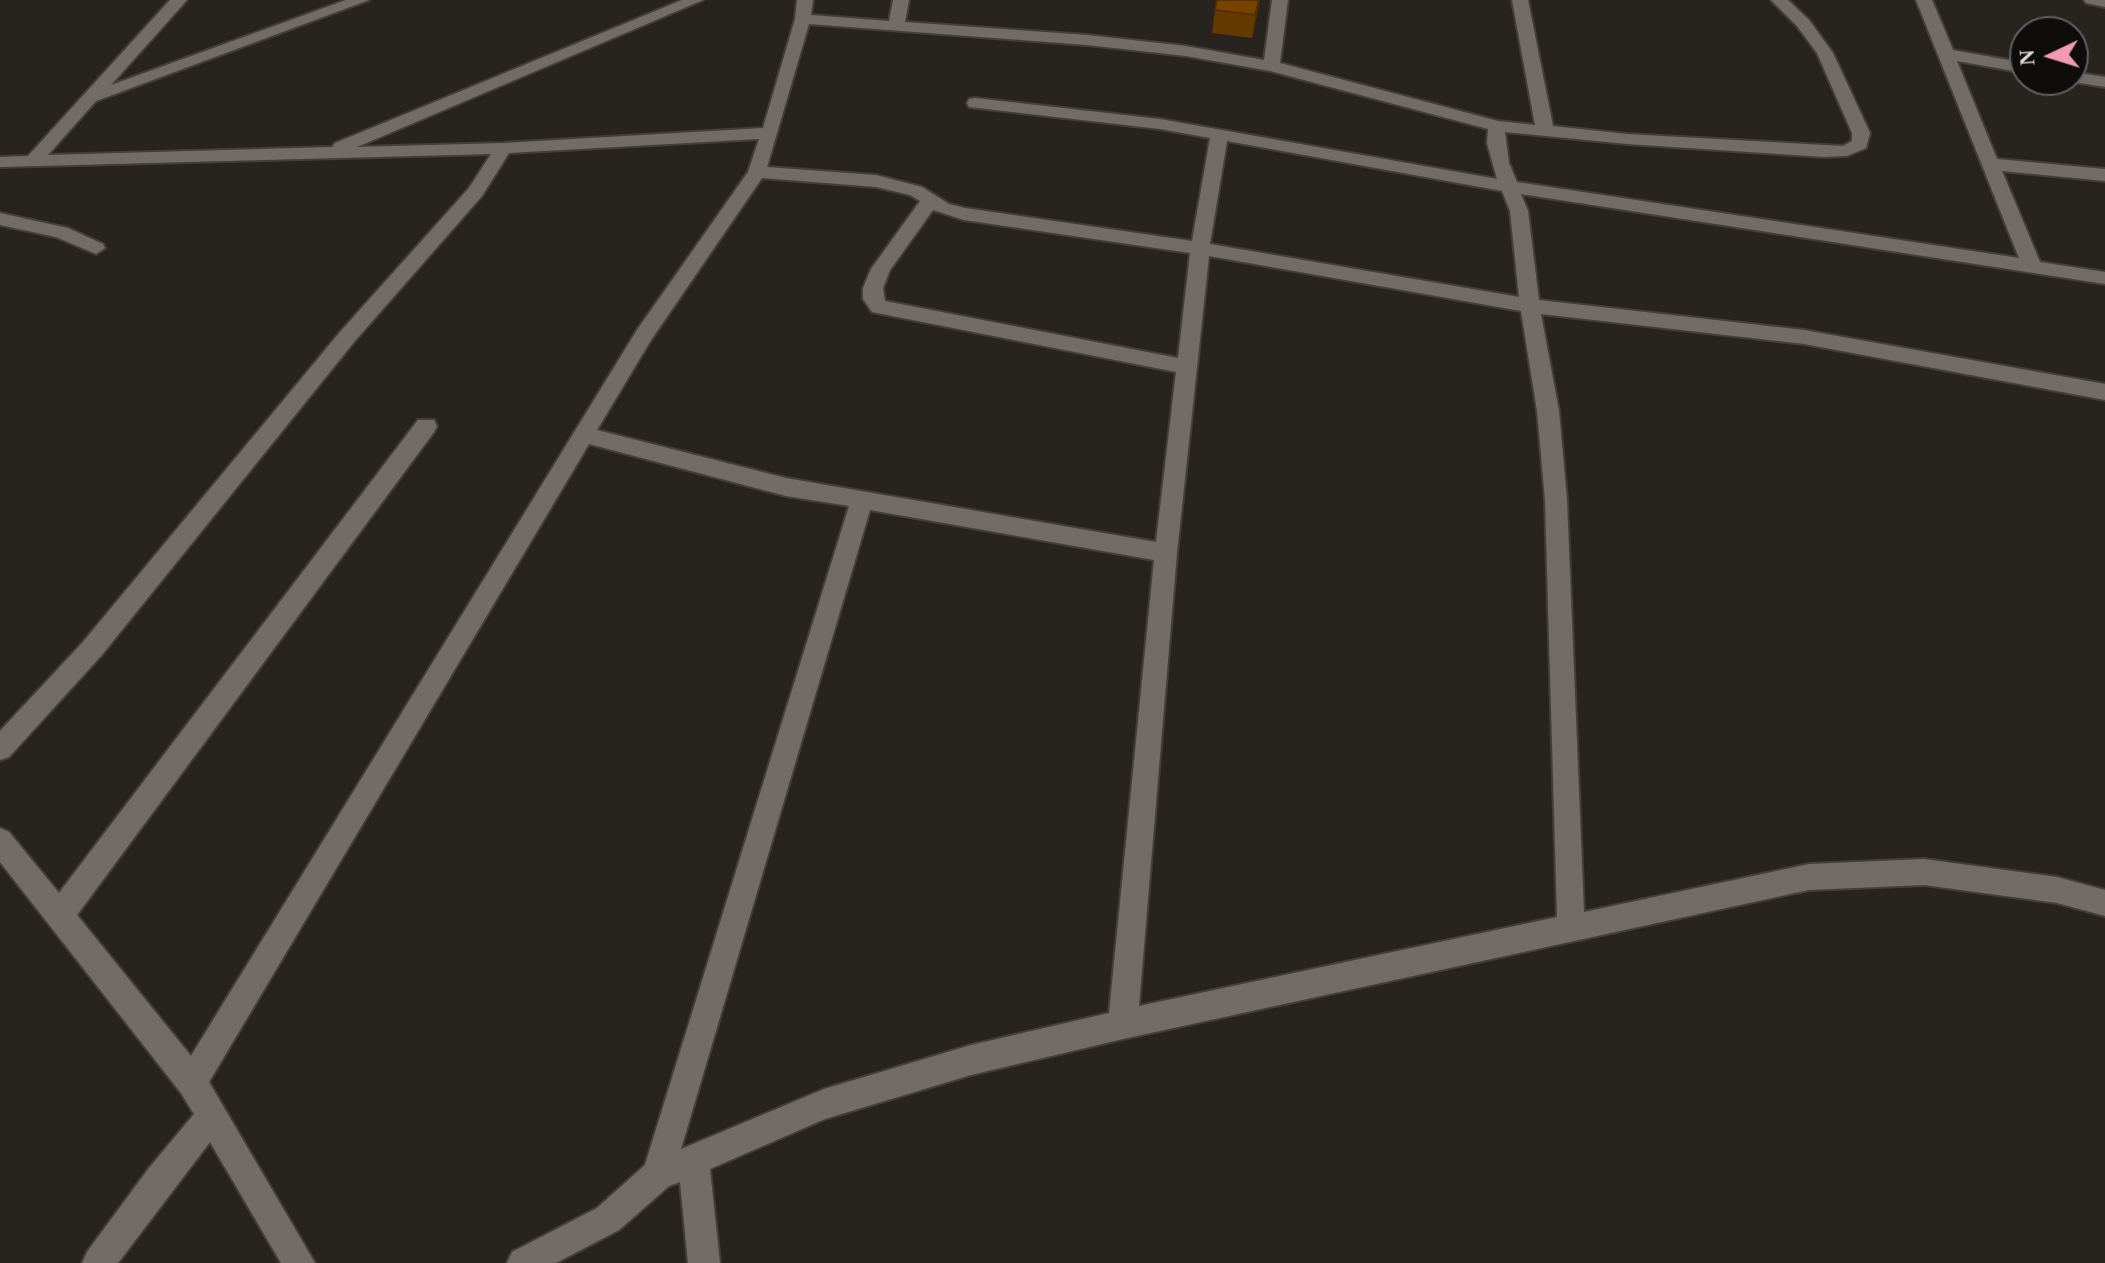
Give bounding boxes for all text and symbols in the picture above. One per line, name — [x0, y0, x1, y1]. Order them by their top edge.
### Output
north arrow — [2009, 16, 2089, 96]
text: N — [2014, 49, 2040, 66]

